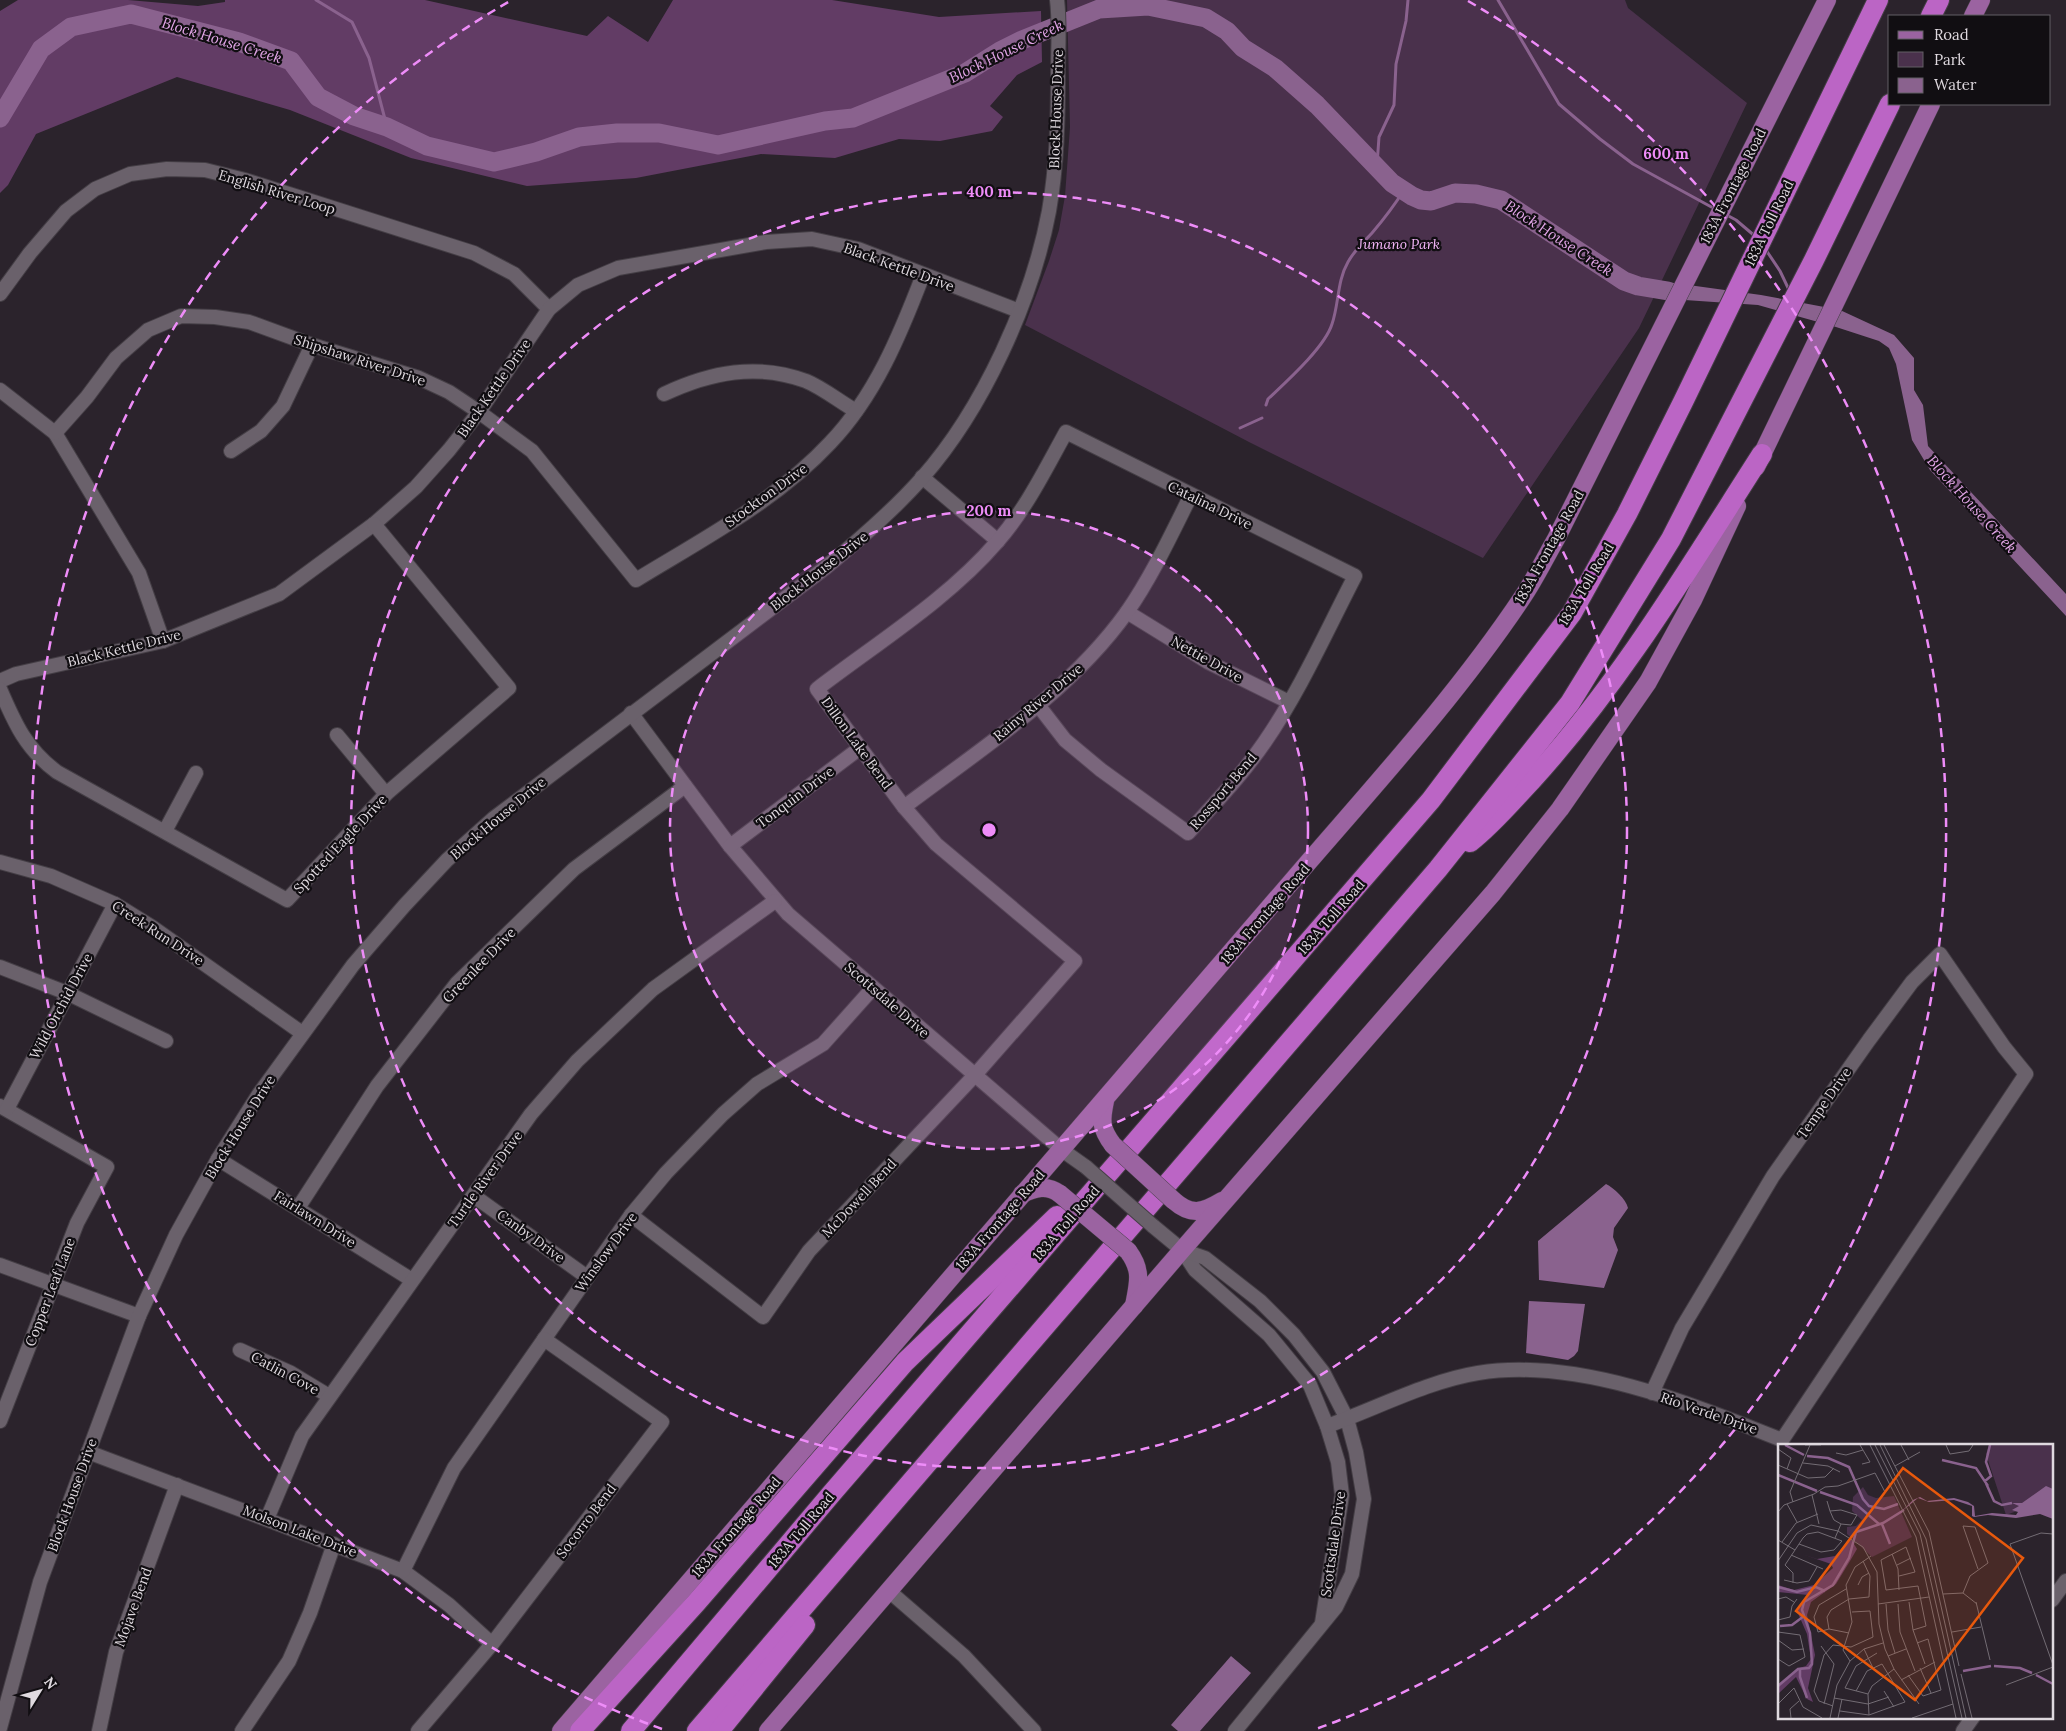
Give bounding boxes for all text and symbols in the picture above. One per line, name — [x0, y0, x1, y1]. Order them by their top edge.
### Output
water label: Block House Creek — [160, 13, 285, 67]
water label: Block House Creek — [946, 15, 1066, 87]
legend — [1888, 15, 2051, 105]
text: Road — [1934, 25, 1969, 44]
street label: Block House Drive — [1045, 49, 1067, 169]
text: Park — [1934, 50, 1965, 69]
text: Water — [1934, 75, 1977, 94]
street label: 183A Frontage Road — [1696, 125, 1770, 247]
text: 600 m — [1643, 144, 1689, 163]
street label: English River Loop — [216, 166, 338, 218]
street label: 183A Toll Road — [1740, 177, 1798, 269]
text: 400 m — [966, 182, 1012, 201]
water label: Block House Creek — [1501, 196, 1617, 280]
park label: Jumano Park — [1357, 235, 1440, 253]
street label: Black Kettle Drive — [841, 239, 957, 295]
street label: Shipshaw River Drive — [292, 330, 429, 390]
street label: Black Kettle Drive — [453, 335, 535, 441]
water label: Block House Creek — [1923, 451, 2021, 557]
street label: Stockton Drive — [721, 459, 811, 531]
street label: Catalina Drive — [1165, 477, 1256, 533]
street label: 183A Frontage Road — [1510, 487, 1588, 607]
text: 200 m — [967, 501, 1012, 520]
street label: Block House Drive — [767, 527, 872, 615]
street label: 183A Toll Road — [1554, 539, 1618, 629]
street label: Black Kettle Drive — [65, 625, 183, 671]
street label: Nettie Drive — [1168, 632, 1246, 686]
street label: Rainy River Drive — [990, 659, 1087, 745]
street label: Dillon Lake Bend — [817, 693, 897, 793]
street label: Rossport Bend — [1186, 749, 1260, 833]
street label: Tonquin Drive — [753, 762, 838, 832]
street label: Block House Drive — [447, 773, 550, 863]
street label: Spotted Eagle Drive — [289, 790, 391, 897]
centre of rings — [980, 821, 998, 839]
street label: 183A Frontage Road — [1216, 860, 1314, 968]
street label: 183A Toll Road — [1294, 876, 1368, 958]
street label: Creek Run Drive — [108, 896, 208, 970]
street label: Greenlee Drive — [439, 923, 520, 1006]
street label: Wild Orchid Drive — [25, 950, 97, 1062]
street label: Scottsdale Drive — [841, 958, 933, 1042]
street label: Tempe Drive — [1793, 1064, 1855, 1142]
street label: Block House Drive — [201, 1071, 279, 1182]
street label: Turtle River Drive — [444, 1127, 527, 1231]
street label: McDowell Bend — [818, 1155, 900, 1241]
street label: 183A Frontage Road — [951, 1166, 1049, 1274]
street label: 183A Toll Road — [1029, 1182, 1103, 1264]
street label: Fairlawn Drive — [271, 1187, 360, 1252]
street label: Canby Drive — [493, 1205, 569, 1267]
street label: Winslow Drive — [571, 1208, 641, 1295]
street label: Copper Leaf Lane — [21, 1235, 79, 1349]
street label: Catlin Cove — [248, 1348, 323, 1399]
street label: Rio Verde Drive — [1658, 1388, 1760, 1438]
street label: Block House Drive — [43, 1436, 101, 1554]
inset map — [1778, 1444, 2054, 1718]
street label: 183A Frontage Road — [687, 1473, 785, 1581]
street label: Socorro Bend — [552, 1480, 620, 1562]
street label: 183A Toll Road — [764, 1488, 838, 1572]
street label: Scottsdale Drive — [1317, 1490, 1349, 1598]
street label: Molson Lake Drive — [240, 1501, 360, 1561]
street label: Mojave Bend — [110, 1565, 156, 1649]
north arrow — [15, 1666, 65, 1716]
text: N — [40, 1673, 61, 1693]

